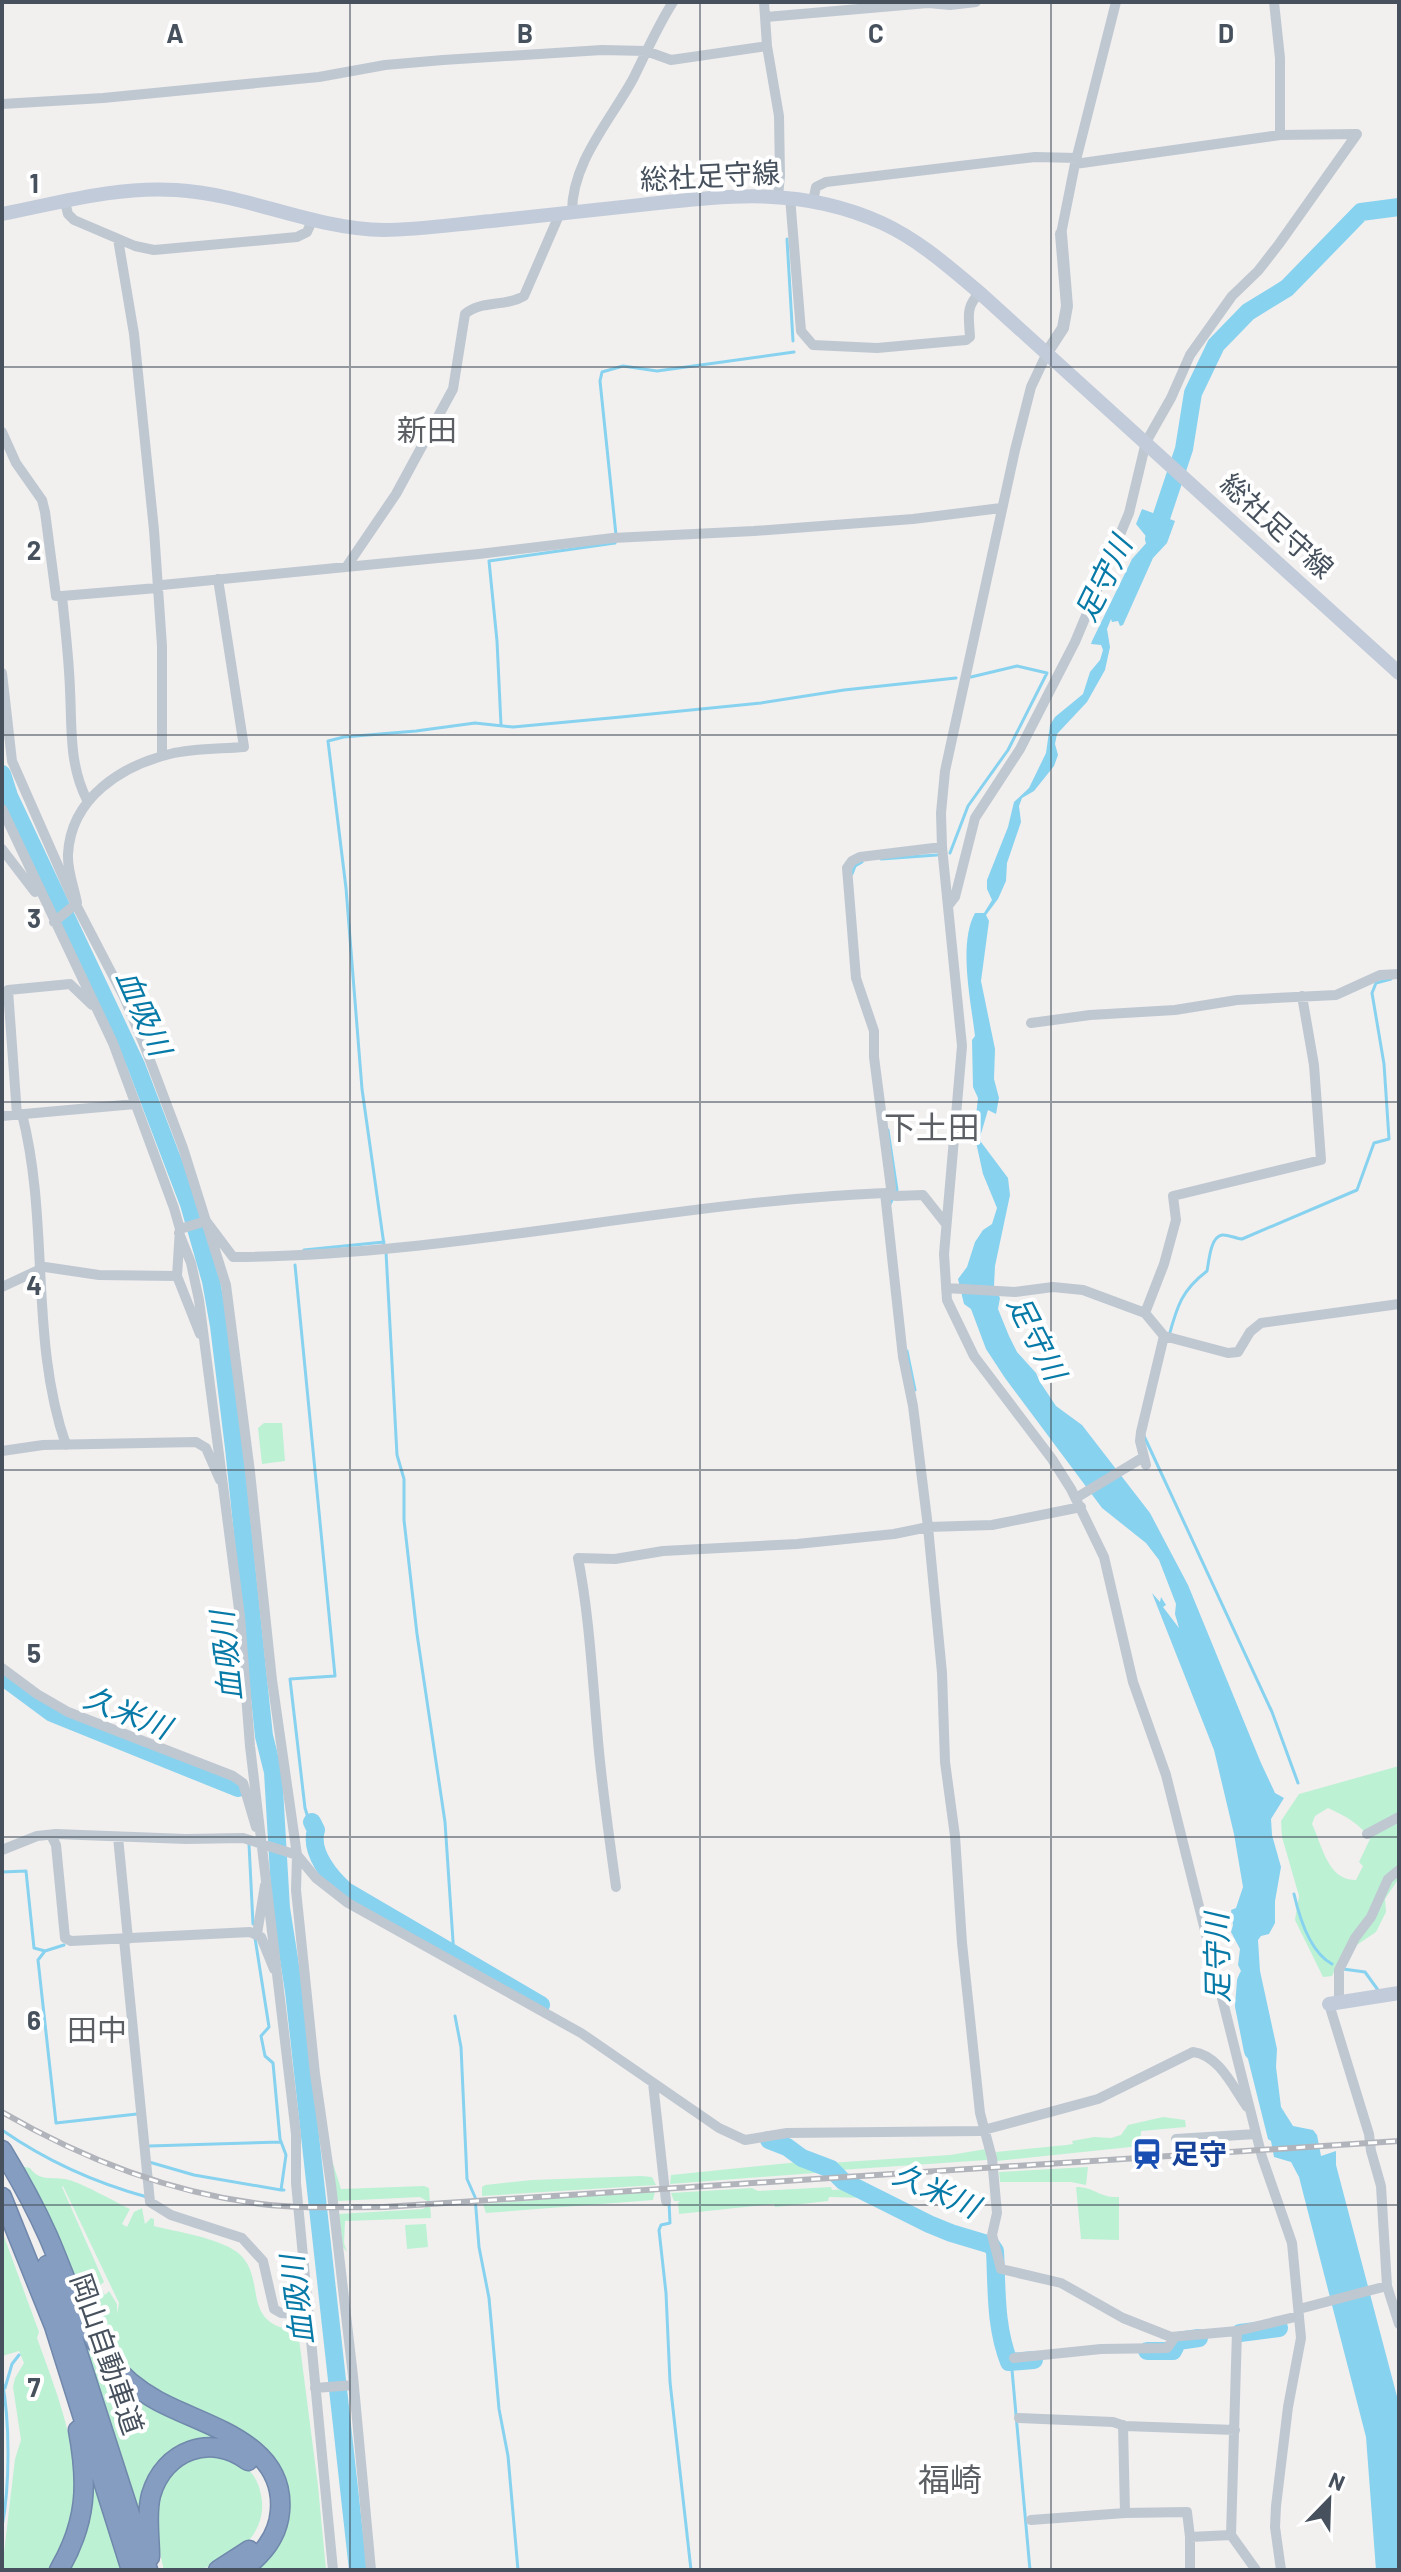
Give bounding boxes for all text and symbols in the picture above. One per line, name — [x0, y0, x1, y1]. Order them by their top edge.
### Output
text: A — [166, 17, 184, 48]
text: B — [517, 17, 533, 48]
text: C — [868, 17, 884, 48]
text: D — [1218, 17, 1234, 48]
street label: 総社足守線 — [639, 154, 781, 196]
text: 1 — [29, 167, 39, 198]
district label: 新田 — [397, 411, 457, 447]
street label: 総社足守線 — [1214, 466, 1341, 585]
water label: 足守川 — [1066, 527, 1139, 626]
text: 2 — [27, 534, 41, 565]
text: 3 — [27, 902, 41, 933]
water label: 血吸川 — [110, 964, 181, 1063]
district label: 下土田 — [884, 1107, 980, 1145]
text: 4 — [26, 1269, 42, 1300]
water label: 足守川 — [1001, 1289, 1076, 1388]
water label: 血吸川 — [202, 1607, 248, 1703]
text: 5 — [27, 1637, 41, 1668]
water label: 久米川 — [79, 1678, 179, 1746]
water label: 足守川 — [1197, 1910, 1235, 2003]
text: 6 — [27, 2004, 41, 2035]
district label: 田中 — [67, 2011, 127, 2047]
place label: 足守 — [1171, 2136, 1227, 2170]
station icon: 足守 — [1130, 2137, 1164, 2171]
water label: 久米川 — [888, 2154, 988, 2225]
water label: 血吸川 — [272, 2250, 319, 2347]
street label: 岡山自動車道 — [65, 2269, 151, 2439]
text: 7 — [28, 2371, 41, 2402]
district label: 福崎 — [918, 2459, 982, 2497]
north arrow — [1289, 2460, 1369, 2540]
text: N — [1325, 2466, 1349, 2495]

